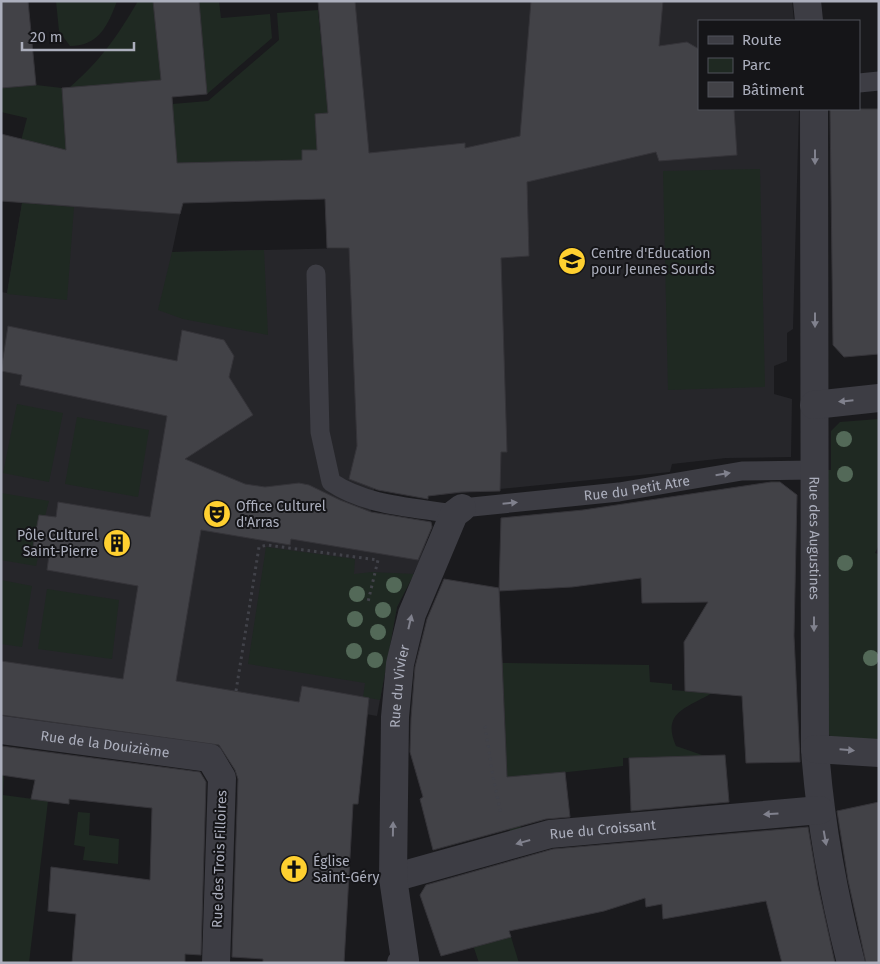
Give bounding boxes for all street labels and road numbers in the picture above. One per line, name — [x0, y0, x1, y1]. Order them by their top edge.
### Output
street label: Rue du Petit Atre — [583, 472, 691, 505]
street label: Rue des Augustines — [806, 476, 823, 600]
street label: Rue du Vivier — [387, 642, 414, 728]
street label: Rue de la Douizième — [40, 727, 170, 761]
street label: Rue des Trois Filloires — [209, 789, 230, 928]
street label: Rue du Croissant — [549, 817, 658, 843]

